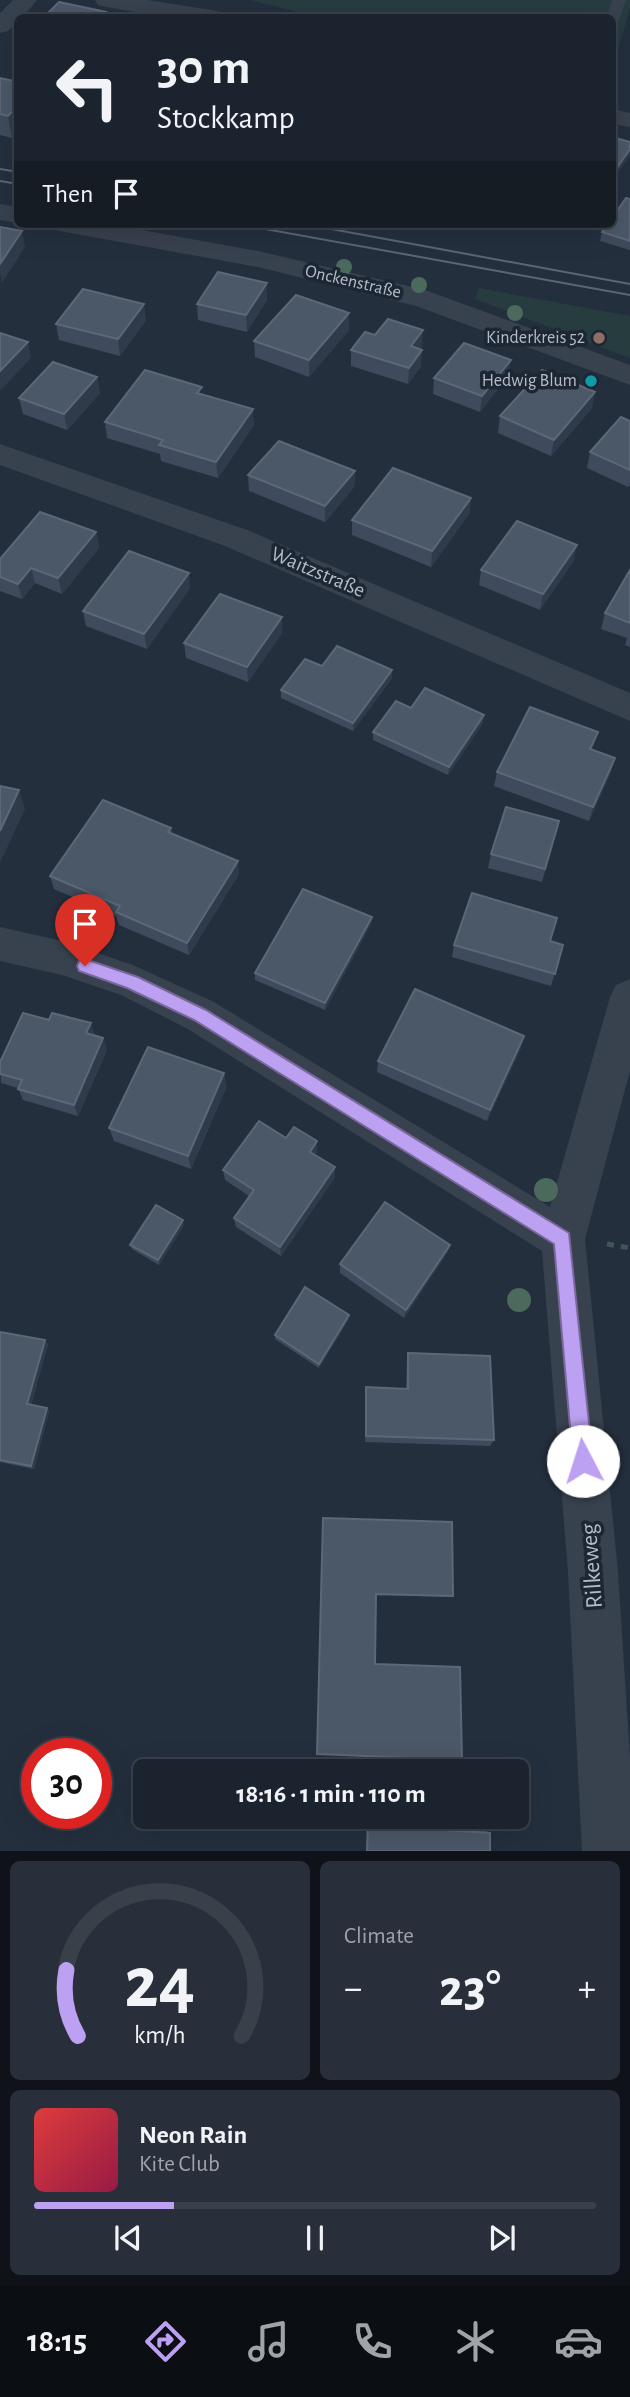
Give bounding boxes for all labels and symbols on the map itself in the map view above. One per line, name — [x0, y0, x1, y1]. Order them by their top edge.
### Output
street label: Onckenstraße — [303, 262, 403, 302]
place label: Kinderkreis 52 — [486, 329, 585, 347]
marker: Kinderkreis 52 — [591, 330, 607, 346]
place label: Hedwig Blum — [482, 372, 577, 390]
marker: Hedwig Blum — [583, 373, 599, 389]
street label: Waitzstraße — [268, 543, 368, 601]
pin — [55, 894, 115, 966]
position arrow — [546, 1424, 620, 1498]
street label: Rilkeweg — [577, 1522, 607, 1609]
speed limit sign: 30 — [21, 1738, 112, 1829]

